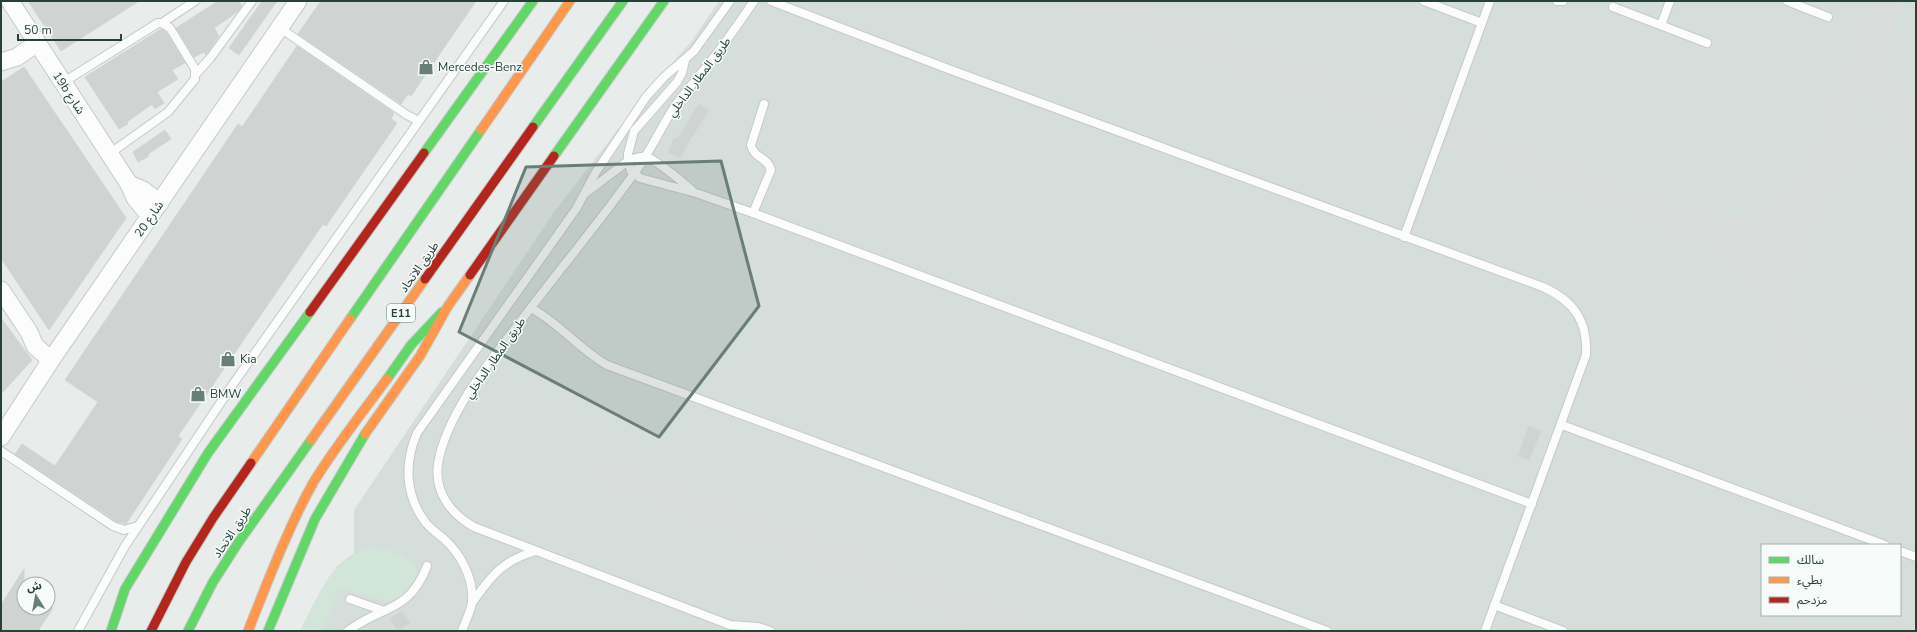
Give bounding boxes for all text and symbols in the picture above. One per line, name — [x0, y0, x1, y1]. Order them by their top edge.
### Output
scale bar — [18, 16, 121, 42]
text: 50 m — [24, 22, 52, 38]
street label: طريق المطار الداخلي — [664, 34, 736, 121]
shop icon: Mercedes-Benz — [417, 58, 435, 76]
place label: Mercedes-Benz — [438, 59, 522, 75]
street label: 19b شارع — [48, 69, 89, 118]
street label: شارع 20 — [131, 198, 168, 241]
street label: طريق الاتحاد — [395, 238, 443, 296]
road number: E11 — [387, 304, 415, 322]
street label: طريق المطار الداخلي — [461, 314, 531, 403]
shop icon: Kia — [219, 350, 237, 368]
place label: Kia — [240, 351, 257, 367]
shop icon: BMW — [189, 385, 207, 403]
place label: BMW — [210, 386, 242, 402]
street label: طريق الاتحاد — [209, 503, 255, 561]
legend — [1761, 544, 1901, 616]
text: سالك — [1797, 552, 1824, 568]
text: بطيء — [1797, 572, 1823, 590]
north arrow — [16, 576, 56, 616]
text: ش — [25, 578, 43, 595]
text: مزدحم — [1797, 592, 1827, 609]

